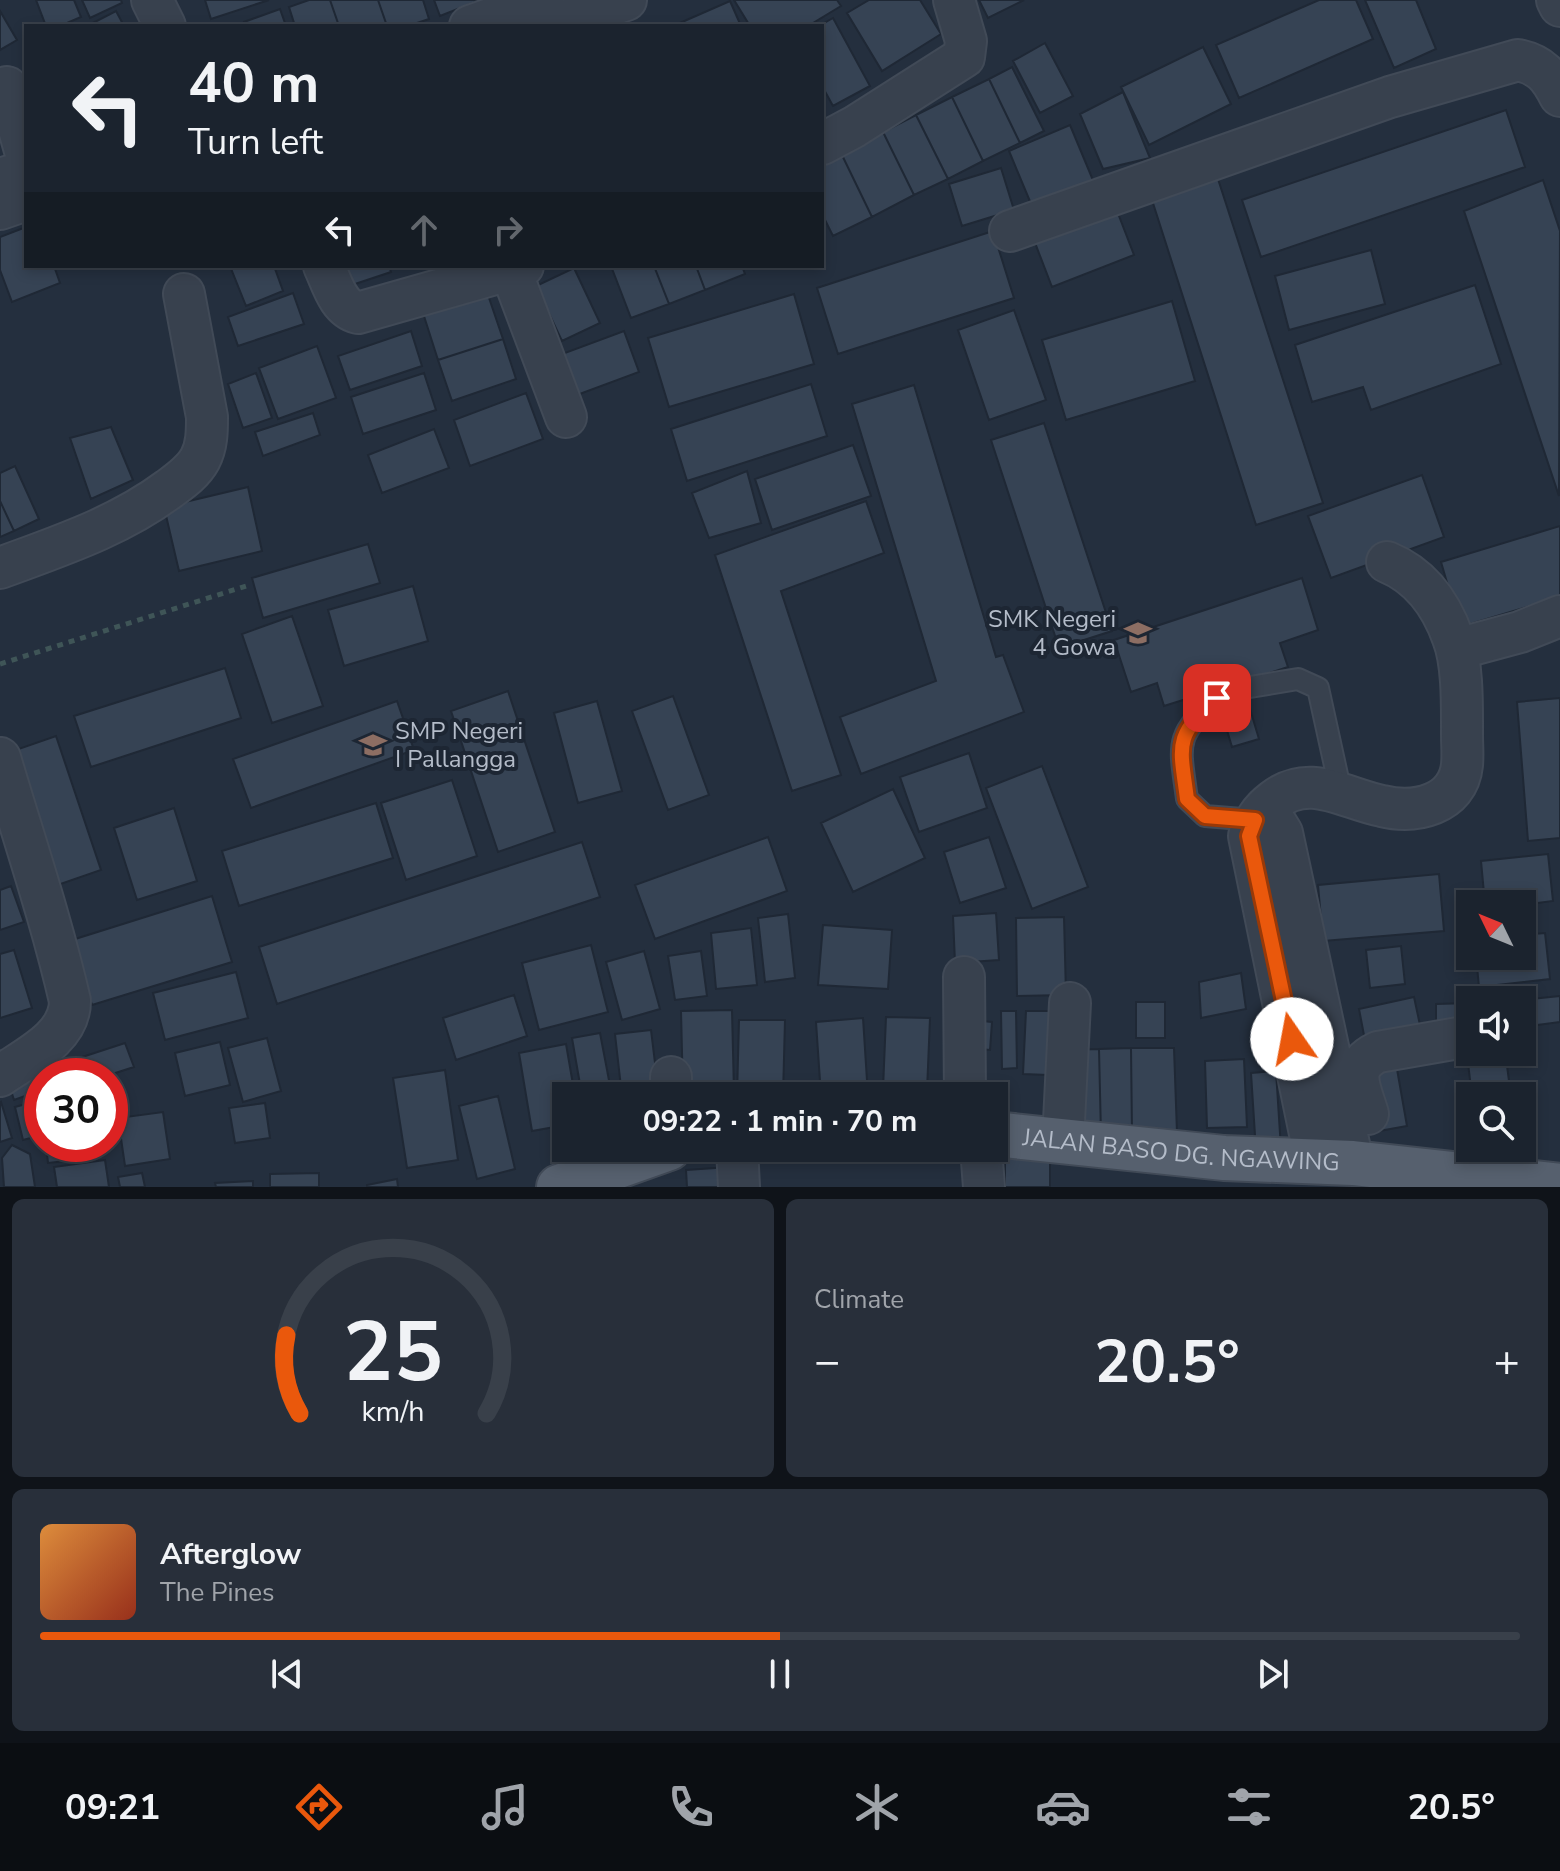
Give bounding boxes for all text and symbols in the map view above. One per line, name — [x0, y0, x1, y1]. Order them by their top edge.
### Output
text: 40 m — [188, 45, 319, 122]
icon: left — [56, 56, 160, 160]
text: Turn left — [188, 118, 323, 167]
icon: left — [318, 208, 362, 252]
icon: ahead — [402, 208, 446, 252]
icon: right — [486, 208, 530, 252]
place label: SMK Negeri 4 Gowa — [988, 603, 1116, 663]
school or university icon: SMK Negeri 4 Gowa — [1123, 618, 1153, 648]
pin — [1183, 664, 1251, 732]
icon: arrive — [1195, 676, 1239, 720]
place label: SMP Negeri I Pallangga — [395, 715, 523, 775]
school or university icon: SMP Negeri I Pallangga — [358, 730, 388, 760]
north arrow — [1456, 890, 1536, 970]
map controls — [1456, 890, 1536, 1162]
button: sound — [1456, 986, 1536, 1066]
position arrow — [1250, 997, 1334, 1081]
speed limit sign: 30 — [24, 1058, 128, 1162]
button: search — [1456, 1082, 1536, 1162]
text: 09:22 · 1 min · 70 m — [643, 1101, 917, 1142]
street label: JALAN BASO DG. NGAWING — [1020, 1121, 1340, 1178]
text: Climate — [814, 1282, 904, 1317]
text: 25 — [343, 1296, 443, 1409]
text: 20.5° — [1094, 1321, 1240, 1403]
text: − — [814, 1332, 840, 1392]
text: + — [1494, 1332, 1520, 1392]
text: km/h — [362, 1392, 424, 1431]
text: Afterglow — [160, 1534, 301, 1575]
text: The Pines — [160, 1575, 275, 1610]
icon: previous — [265, 1652, 309, 1696]
icon: pause — [758, 1652, 802, 1696]
icon: next — [1251, 1652, 1295, 1696]
icon: directions — [291, 1779, 347, 1835]
icon: music — [477, 1779, 533, 1835]
icon: phone — [663, 1779, 719, 1835]
icon: climate — [849, 1779, 905, 1835]
icon: car — [1035, 1779, 1091, 1835]
icon: filters — [1221, 1779, 1277, 1835]
text: 09:21 — [65, 1783, 160, 1832]
text: 20.5° — [1408, 1783, 1495, 1832]

